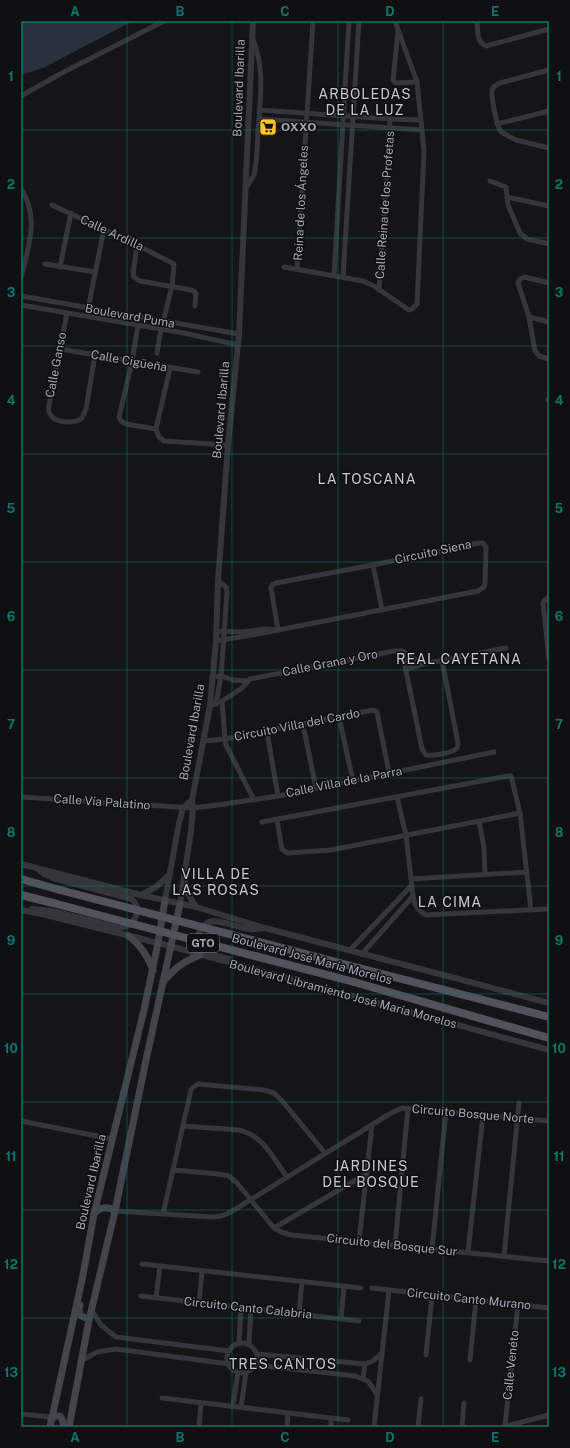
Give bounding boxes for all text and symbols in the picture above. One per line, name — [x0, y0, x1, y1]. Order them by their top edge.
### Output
text: A — [70, 4, 80, 19]
text: B — [176, 4, 185, 19]
text: C — [280, 4, 290, 19]
text: D — [385, 4, 395, 19]
text: E — [491, 4, 499, 19]
street label: Boulevard Ibarilla — [230, 39, 248, 137]
text: 1 — [8, 69, 14, 84]
text: 1 — [556, 69, 562, 84]
district label: ARBOLEDAS DE LA LUZ — [318, 86, 412, 118]
supermarket icon: OXXO — [258, 117, 278, 137]
place label: OXXO — [281, 120, 316, 134]
street label: Calle Reina de los Profetas — [373, 130, 397, 280]
street label: Reina de los Ángeles — [291, 145, 311, 261]
text: 2 — [7, 177, 15, 192]
text: 2 — [555, 177, 563, 192]
street label: Calle Ardilla — [78, 212, 146, 254]
text: 3 — [7, 285, 16, 300]
text: 3 — [555, 285, 564, 300]
street label: Boulevard Puma — [84, 301, 176, 331]
street label: Calle Ganso — [43, 331, 69, 399]
street label: Calle Cigüeña — [90, 347, 168, 375]
street label: Boulevard Ibarilla — [210, 361, 232, 459]
text: 4 — [7, 393, 16, 408]
text: 4 — [555, 393, 564, 408]
district label: LA TOSCANA — [317, 471, 417, 487]
text: 5 — [7, 501, 16, 516]
text: 5 — [555, 501, 564, 516]
street label: Circuito Siena — [393, 537, 473, 567]
text: 6 — [7, 609, 16, 624]
text: 6 — [555, 609, 564, 624]
street label: Calle Grana y Oro — [281, 647, 379, 679]
district label: REAL CAYETANA — [396, 651, 522, 667]
street label: Boulevard Ibarilla — [177, 683, 207, 781]
street label: Circuito Villa del Cardo — [233, 706, 361, 744]
text: 7 — [7, 717, 15, 732]
text: 7 — [555, 717, 563, 732]
street label: Calle Villa de la Parra — [285, 764, 403, 800]
street label: Calle Vía Palatino — [53, 792, 151, 812]
text: 8 — [7, 825, 16, 840]
text: 8 — [555, 825, 564, 840]
district label: VILLA DE LAS ROSAS — [172, 866, 260, 898]
district label: LA CIMA — [418, 894, 482, 910]
street label: Boulevard José María Morelos — [230, 931, 394, 987]
text: 9 — [7, 933, 15, 948]
text: 9 — [555, 933, 563, 948]
road number: GTO — [187, 934, 219, 952]
street label: Boulevard Libramiento José María Morelos — [228, 957, 458, 1031]
text: 10 — [4, 1041, 18, 1056]
text: 10 — [552, 1041, 566, 1056]
street label: Circuito Bosque Norte — [411, 1102, 535, 1126]
street label: Boulevard Ibarilla — [73, 1133, 109, 1231]
text: 11 — [5, 1149, 17, 1164]
text: 11 — [553, 1149, 565, 1164]
district label: JARDINES DEL BOSQUE — [322, 1158, 420, 1190]
street label: Circuito del Bosque Sur — [326, 1231, 458, 1259]
text: 12 — [4, 1257, 18, 1272]
text: 12 — [552, 1257, 566, 1272]
street label: Circuito Canto Murano — [406, 1286, 532, 1312]
street label: Circuito Canto Calabria — [183, 1294, 313, 1322]
street label: Calle Venéto — [500, 1329, 522, 1401]
district label: TRES CANTOS — [229, 1356, 337, 1372]
text: 13 — [4, 1365, 18, 1380]
text: 13 — [552, 1365, 566, 1380]
text: A — [70, 1430, 80, 1445]
text: B — [176, 1430, 185, 1445]
text: C — [280, 1430, 290, 1445]
text: D — [385, 1430, 395, 1445]
text: E — [491, 1430, 499, 1445]

